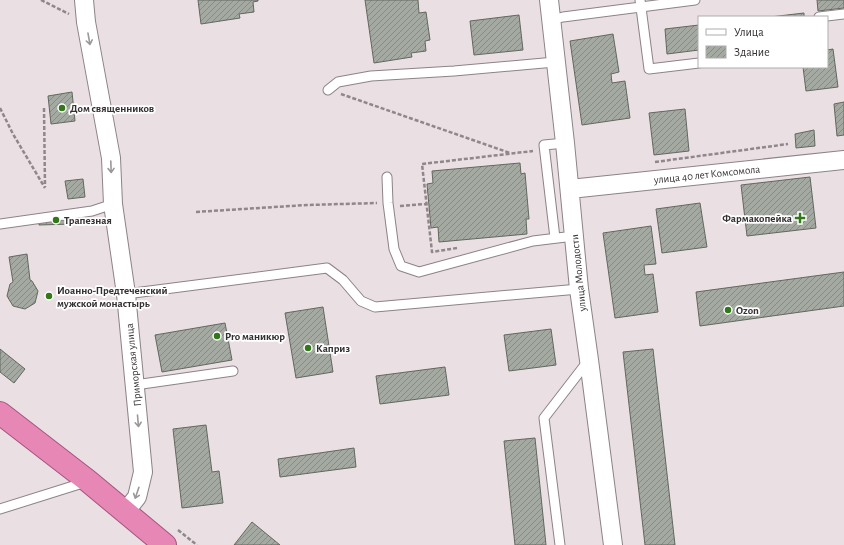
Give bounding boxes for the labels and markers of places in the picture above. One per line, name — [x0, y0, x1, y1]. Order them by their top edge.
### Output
marker: Дом священников — [57, 103, 67, 113]
place label: Дом священников — [70, 103, 155, 114]
place label: Фармакопейка — [722, 213, 792, 224]
marker: Фармакопейка — [795, 213, 805, 223]
marker: Трапезная — [51, 215, 61, 225]
place label: Трапезная — [64, 215, 112, 226]
place label: Иоанно-Предтеченский мужской монастырь — [57, 285, 168, 309]
marker: Иоанно-Предтеченский мужской монастырь — [44, 291, 54, 301]
marker: Ozon — [723, 305, 733, 315]
place label: Ozon — [736, 305, 759, 316]
marker: Pro маникюр — [212, 331, 222, 341]
place label: Pro маникюр — [225, 331, 285, 342]
marker: Каприз — [303, 343, 313, 353]
place label: Каприз — [316, 343, 350, 354]

